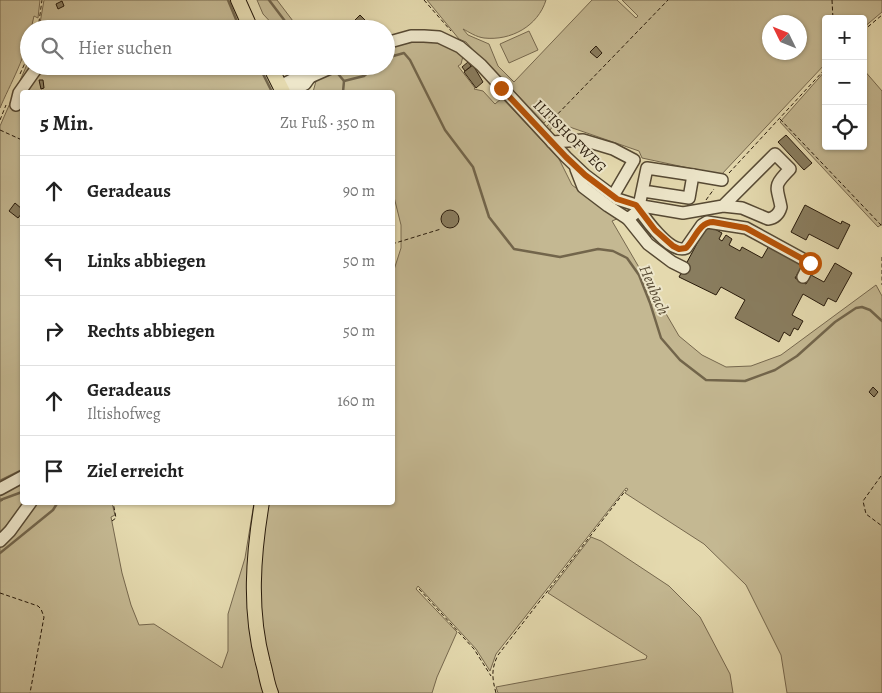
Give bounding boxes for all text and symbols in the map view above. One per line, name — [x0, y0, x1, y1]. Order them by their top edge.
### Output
north arrow — [762, 15, 807, 60]
map controls — [822, 15, 867, 150]
button: + — [822, 15, 867, 60]
search box — [20, 20, 395, 75]
icon: search — [38, 34, 66, 62]
text: Hier suchen — [78, 35, 172, 61]
button: − — [822, 60, 867, 105]
route end — [490, 77, 513, 100]
street label: ILTISHOFWEG — [529, 95, 611, 177]
button: locate — [822, 105, 867, 150]
text: 5 Min. — [40, 109, 94, 137]
text: Zu Fuß · 350 m — [280, 112, 375, 134]
icon: ahead — [40, 177, 68, 205]
text: Geradeaus — [87, 178, 171, 204]
text: 90 m — [343, 180, 375, 202]
icon: left — [40, 247, 68, 275]
text: Links abbiegen — [87, 248, 206, 274]
text: 50 m — [343, 250, 375, 272]
route start — [799, 252, 822, 275]
water label: Heubach — [634, 261, 674, 319]
icon: right — [40, 317, 68, 345]
text: Rechts abbiegen — [87, 318, 215, 344]
text: 50 m — [343, 320, 375, 342]
text: Geradeaus — [87, 377, 171, 403]
icon: ahead — [40, 387, 68, 415]
text: 160 m — [337, 390, 375, 412]
text: Iltishofweg — [87, 403, 161, 425]
icon: arrive — [40, 457, 68, 485]
text: Ziel erreicht — [87, 458, 184, 484]

